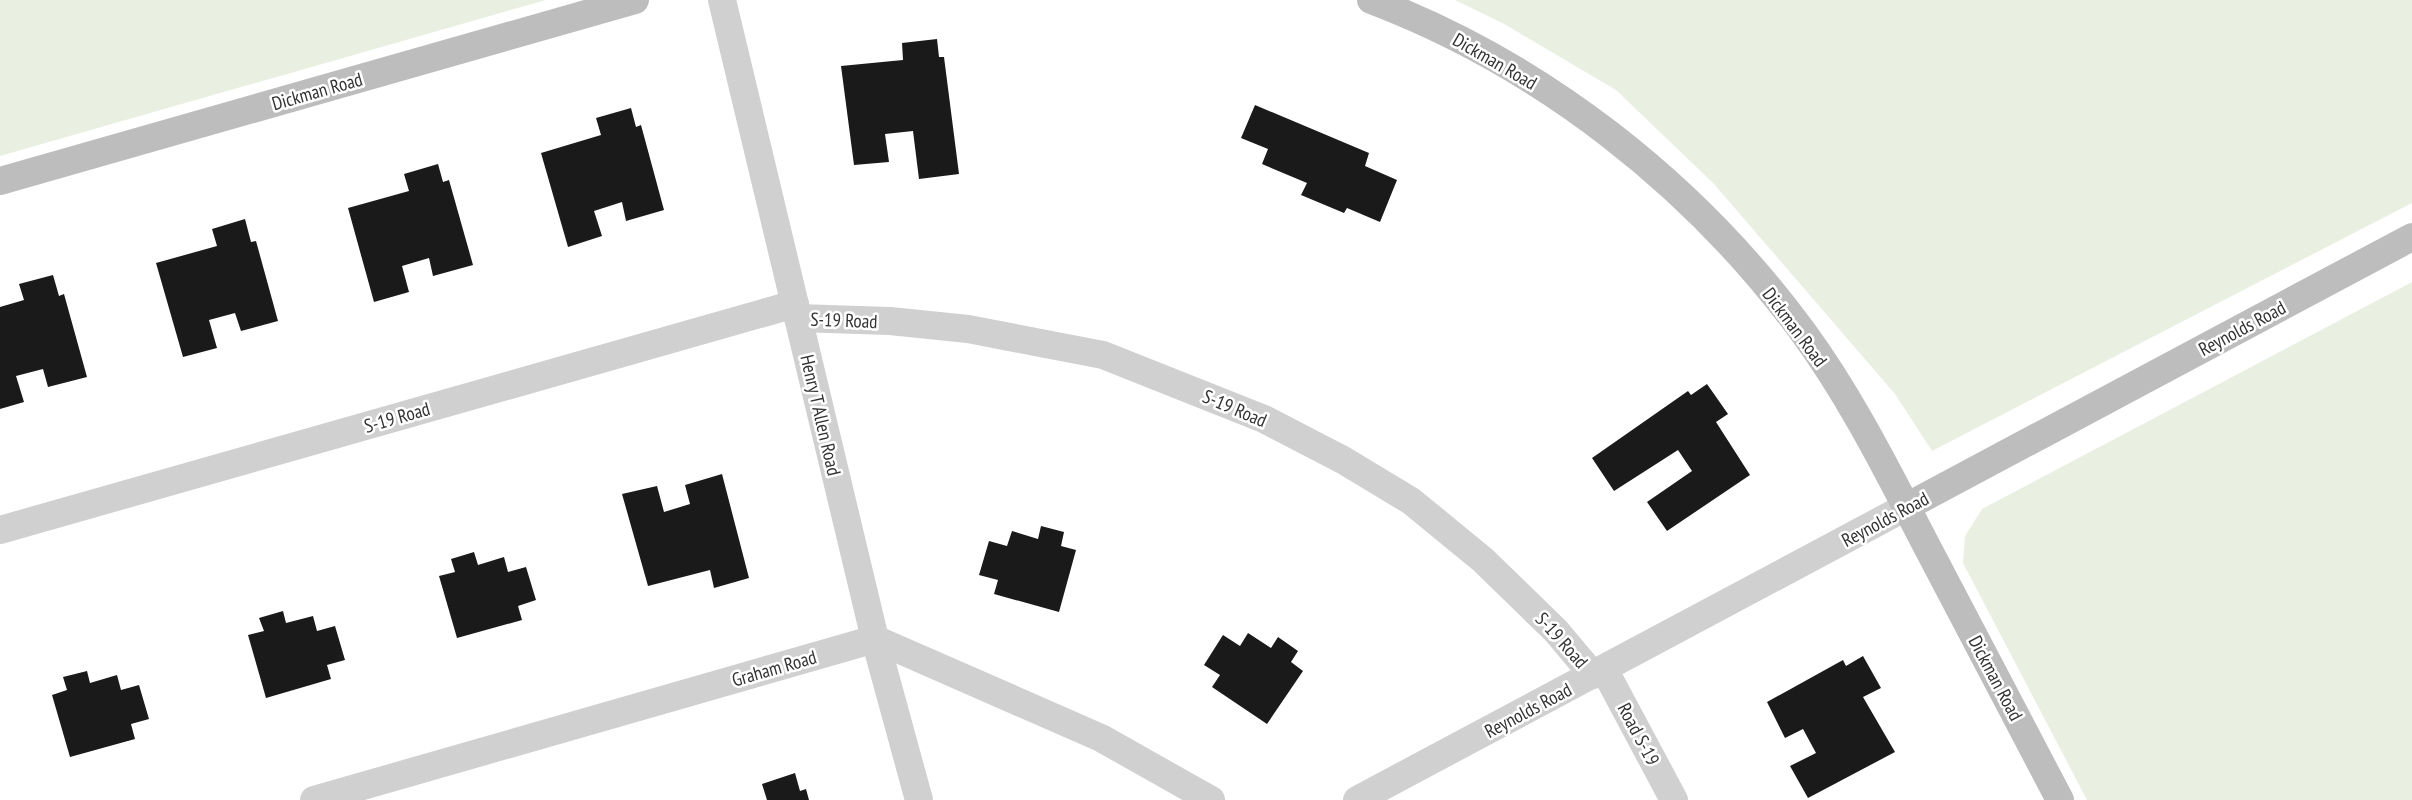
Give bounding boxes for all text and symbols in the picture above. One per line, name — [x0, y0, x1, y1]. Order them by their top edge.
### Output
street label: Dickman Road — [1449, 27, 1541, 95]
street label: Dickman Road — [269, 67, 365, 115]
street label: Dickman Road — [1757, 283, 1833, 371]
street label: Reynolds Road — [2194, 295, 2290, 361]
street label: S-19 Road — [810, 307, 878, 333]
street label: Henry T Allen Road — [795, 352, 847, 478]
street label: S-19 Road — [1199, 384, 1271, 432]
street label: S-19 Road — [361, 396, 433, 438]
street label: Reynolds Road — [1837, 486, 1933, 552]
street label: S-19 Road — [1531, 607, 1593, 673]
street label: Dickman Road — [1964, 631, 2028, 725]
street label: Graham Road — [729, 644, 819, 692]
street label: Reynolds Road — [1480, 677, 1576, 743]
street label: Road S-19 — [1613, 699, 1665, 769]

